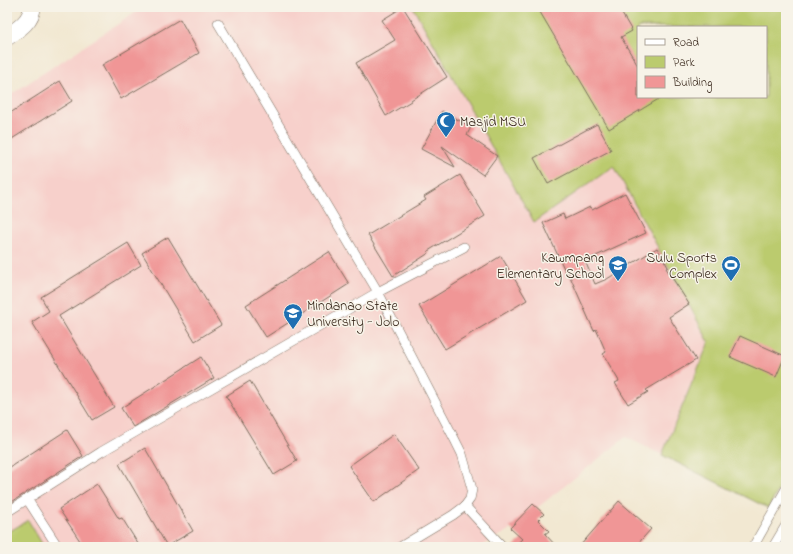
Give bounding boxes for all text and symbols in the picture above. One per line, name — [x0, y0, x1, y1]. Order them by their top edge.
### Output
legend — [637, 26, 767, 98]
text: Road — [673, 34, 699, 52]
text: Park — [673, 54, 695, 72]
text: Building — [672, 74, 712, 93]
mosque icon: Masjid MSU — [435, 110, 457, 138]
place label: Masjid MSU — [460, 112, 526, 133]
place label: Kawmpang Elementary School — [497, 248, 604, 286]
place label: Sulu Sports Complex — [646, 248, 717, 285]
school or university icon: Kawmpang Elementary School — [607, 254, 629, 282]
sports icon: Sulu Sports Complex — [720, 254, 742, 282]
place label: Mindanao State University - Jolo — [307, 296, 399, 334]
school or university icon: Mindanao State University - Jolo — [282, 302, 304, 330]

